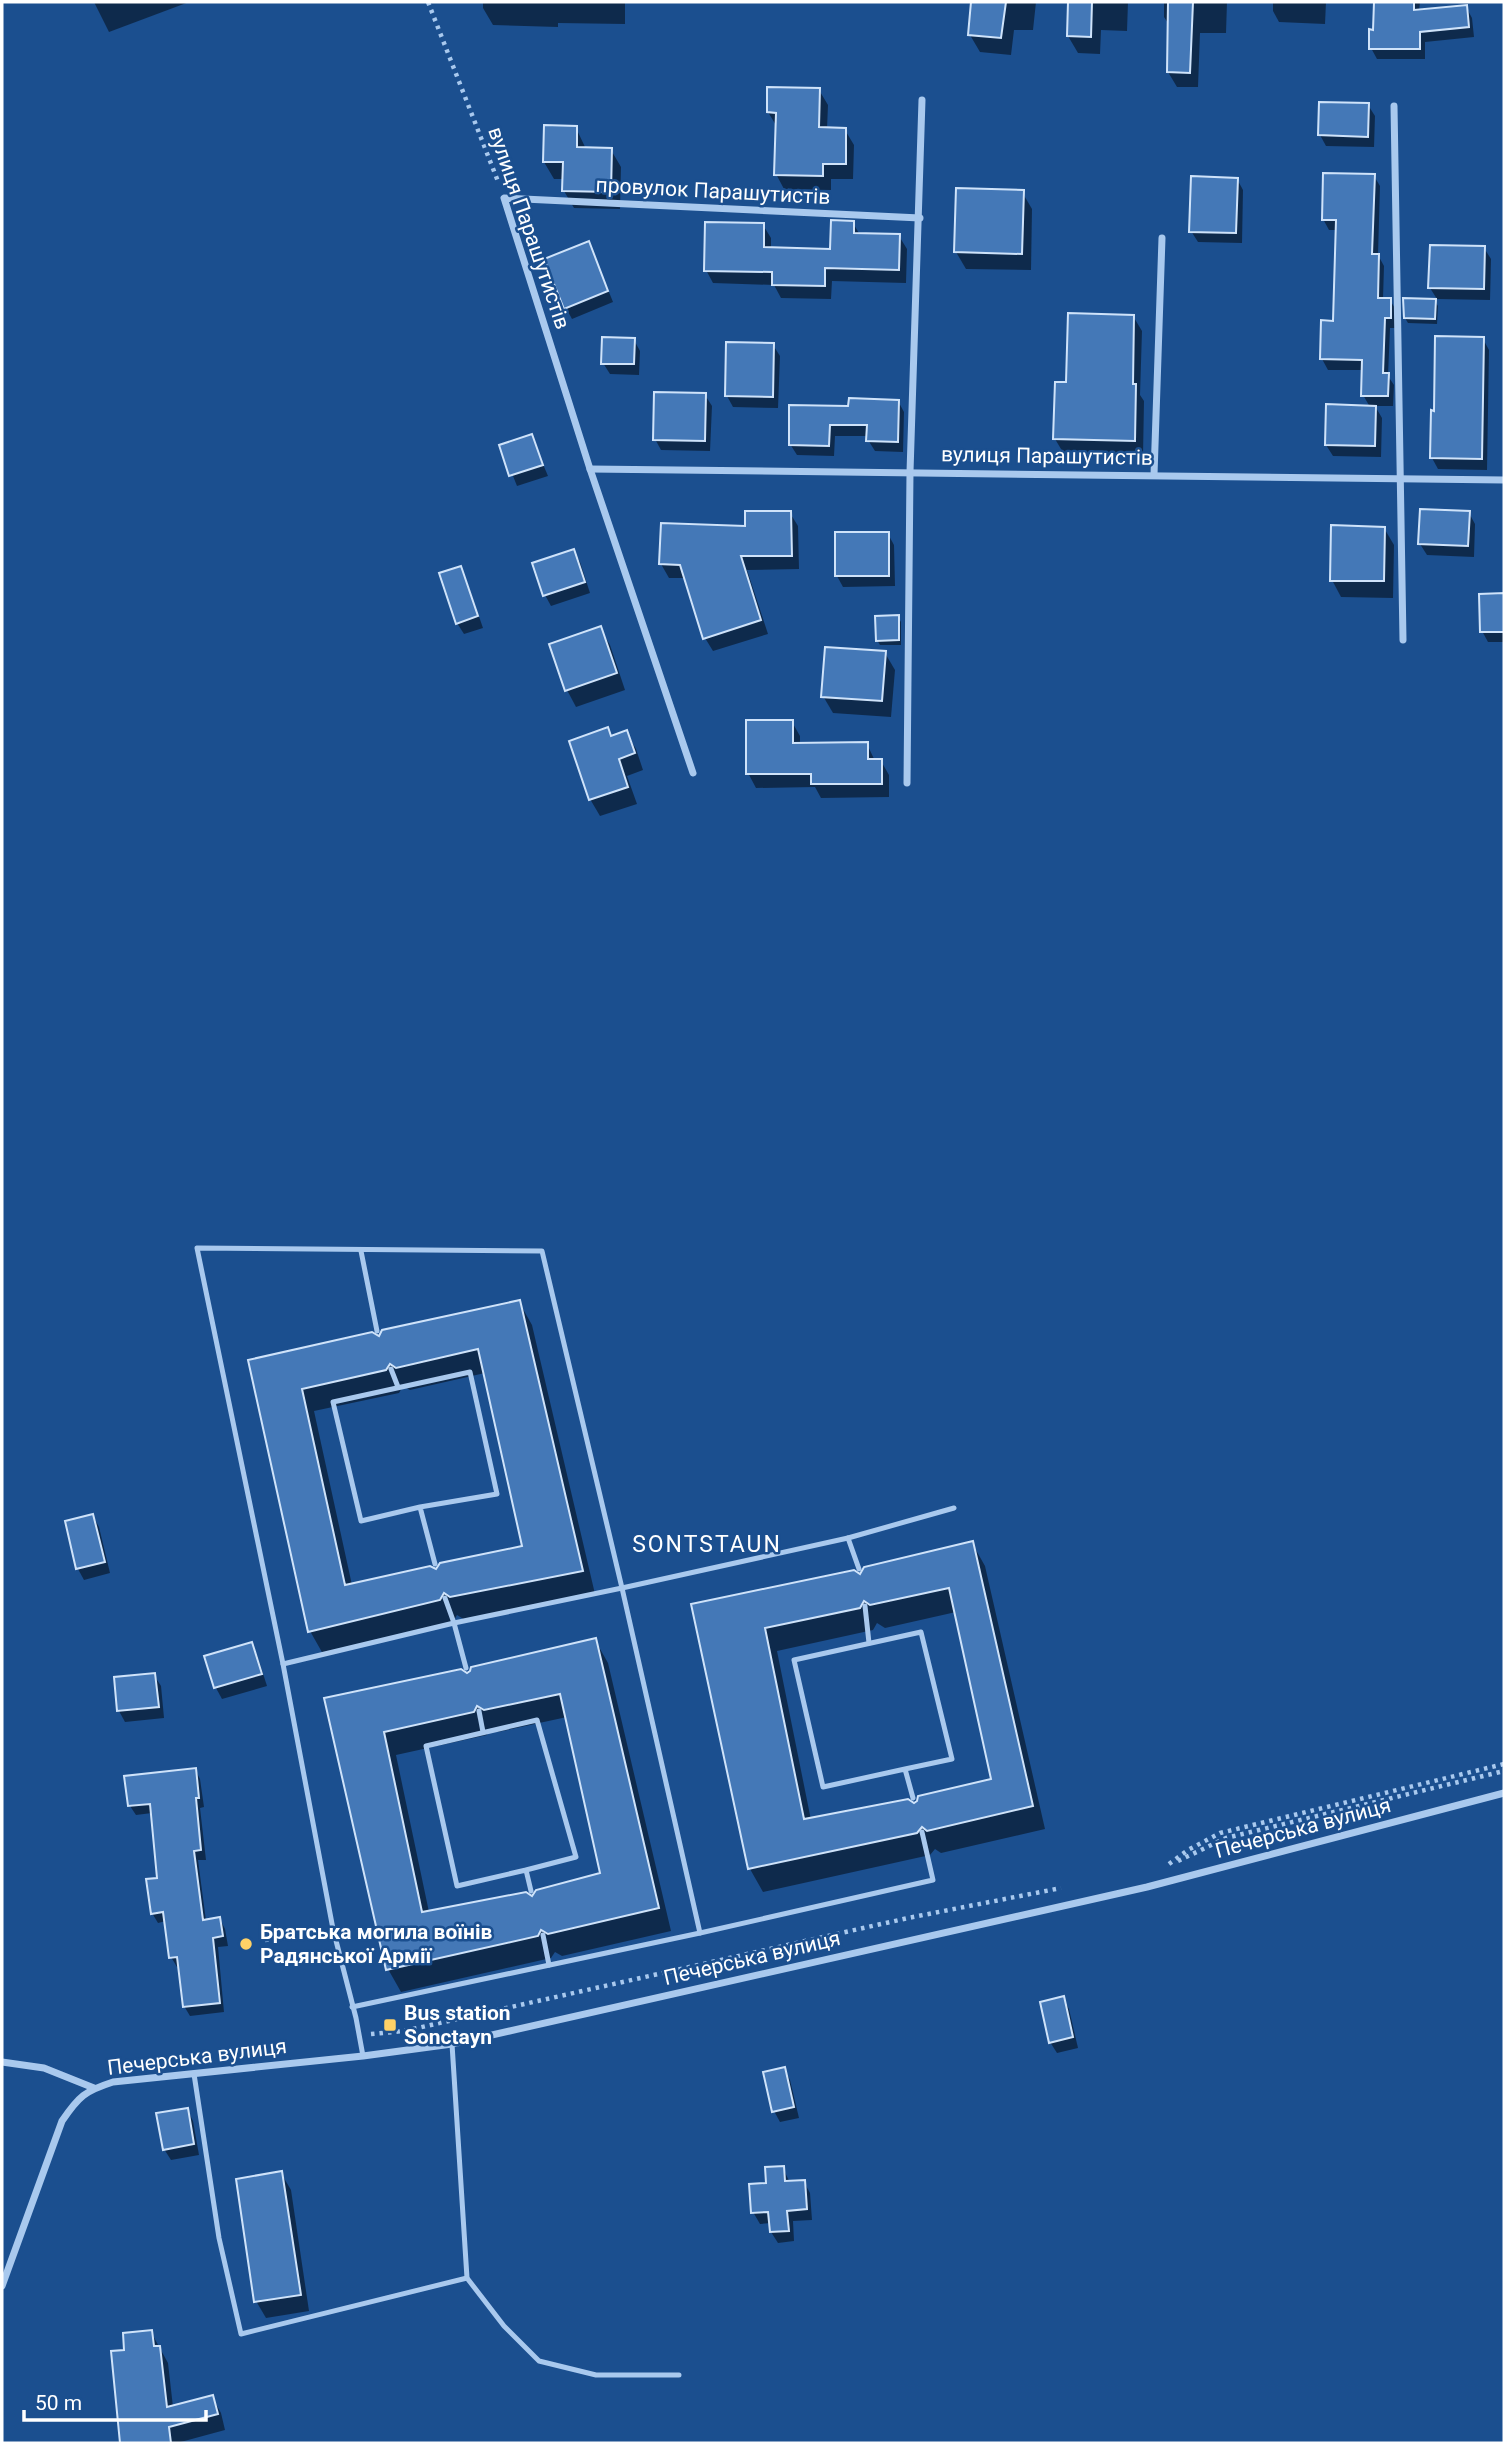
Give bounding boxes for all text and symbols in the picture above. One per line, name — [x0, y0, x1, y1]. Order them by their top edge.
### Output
street label: вулиця Парашутистів — [483, 124, 575, 332]
street label: провулок Парашутистів — [595, 173, 831, 209]
street label: вулиця Парашутистів — [941, 442, 1153, 470]
district label: SONTSTAUN — [632, 1531, 782, 1558]
street label: Печерська вулиця — [1213, 1793, 1393, 1863]
place label: Братська могила воїнів Радянської Армії — [260, 1920, 492, 1968]
street label: Печерська вулиця — [661, 1926, 843, 1990]
marker: Братська могила воїнів Радянської Армії — [238, 1936, 254, 1952]
place label: Bus station Sonctayn — [404, 2001, 511, 2049]
marker: Bus station Sonctayn — [382, 2017, 398, 2033]
street label: Печерська вулиця — [106, 2034, 288, 2080]
scale bar — [24, 2378, 206, 2422]
text: 50 m — [35, 2391, 82, 2415]

